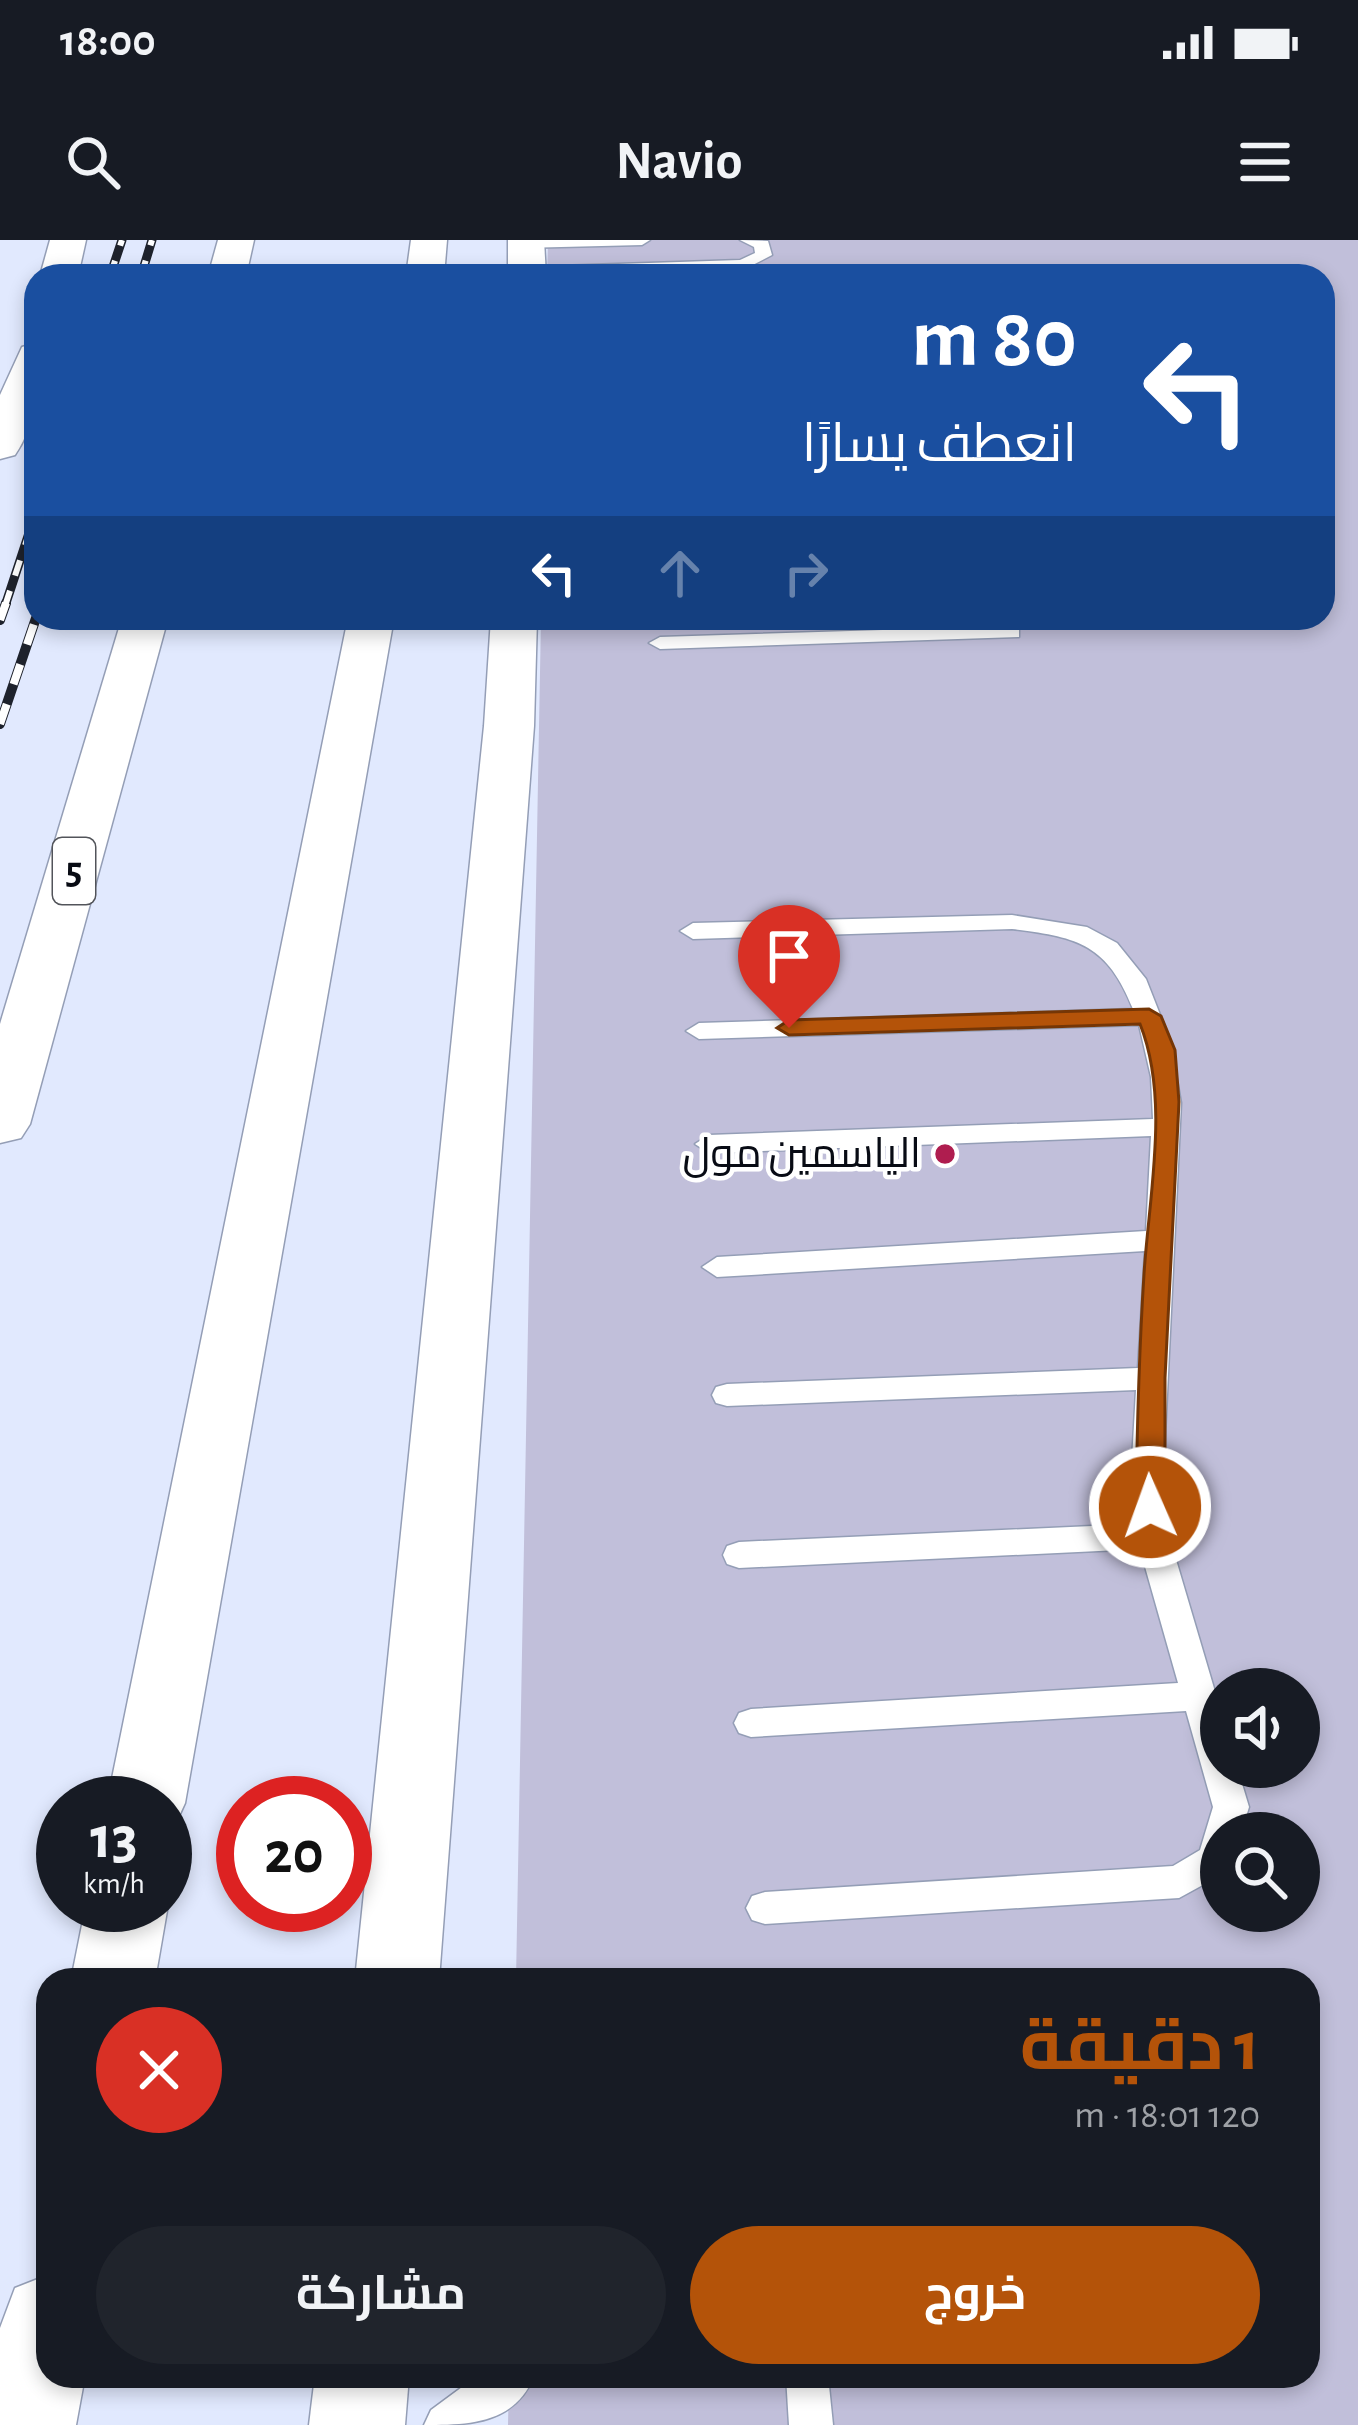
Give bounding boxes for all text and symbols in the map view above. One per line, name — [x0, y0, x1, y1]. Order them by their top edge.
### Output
text: 18:00 — [60, 19, 156, 64]
icon: search — [60, 129, 126, 195]
icon: menu — [1232, 129, 1298, 195]
text: Navio — [615, 135, 743, 189]
text: 80 m — [911, 298, 1077, 382]
icon: left — [1119, 312, 1275, 468]
text: انعطف يسارًا — [802, 418, 1077, 472]
icon: left — [521, 540, 587, 606]
icon: ahead — [647, 540, 713, 606]
icon: right — [773, 540, 839, 606]
road number: 5 — [53, 838, 95, 904]
pin — [738, 905, 840, 1028]
icon: arrive — [756, 923, 822, 989]
place label: الياسمين مول — [682, 1133, 921, 1178]
marker: الياسمين مول — [932, 1141, 958, 1167]
position arrow — [1087, 1444, 1213, 1570]
map controls — [1200, 1668, 1320, 1932]
button: sound — [1200, 1668, 1320, 1788]
speed limit sign: 20 — [216, 1776, 372, 1932]
text: 13 — [90, 1809, 138, 1869]
button: search — [1200, 1812, 1320, 1932]
text: km/h — [83, 1869, 145, 1899]
button: close — [96, 2007, 222, 2133]
text: 1 دقيقة — [1020, 2011, 1260, 2083]
text: 120 m · 18:01 — [1074, 2096, 1260, 2135]
button: مشاركة — [96, 2226, 666, 2364]
button: خروج — [690, 2226, 1260, 2364]

